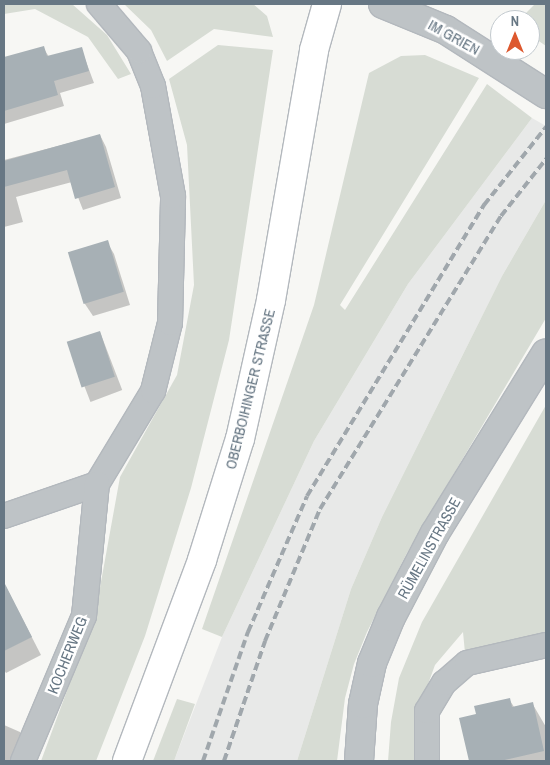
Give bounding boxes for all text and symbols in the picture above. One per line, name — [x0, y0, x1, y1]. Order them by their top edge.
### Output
north arrow — [490, 10, 540, 60]
text: N — [511, 12, 519, 30]
street label: IM GRIEN — [425, 16, 483, 58]
street label: OBERBOIHINGER STRASSE — [221, 307, 279, 471]
street label: RÜMELINSTRASSE — [394, 494, 464, 602]
street label: KOCHERWEG — [43, 614, 91, 696]

